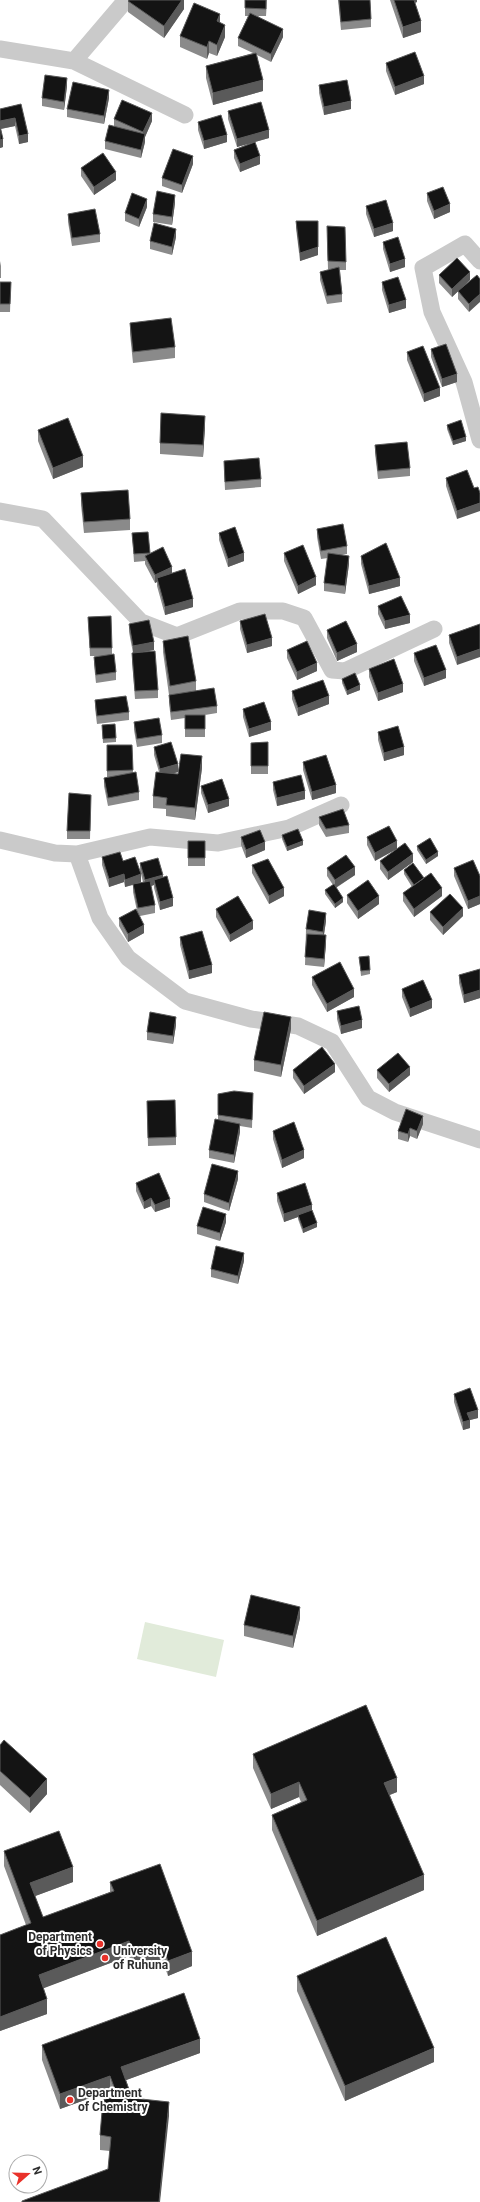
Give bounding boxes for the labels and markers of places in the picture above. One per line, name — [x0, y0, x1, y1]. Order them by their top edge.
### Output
place label: Department of Physics — [28, 1930, 92, 1958]
marker: Department of Physics — [95, 1939, 105, 1949]
place label: University of Ruhuna — [113, 1944, 169, 1972]
marker: University of Ruhuna — [100, 1953, 110, 1963]
place label: Department of Chemistry — [78, 2086, 148, 2114]
marker: Department of Chemistry — [65, 2095, 75, 2105]

